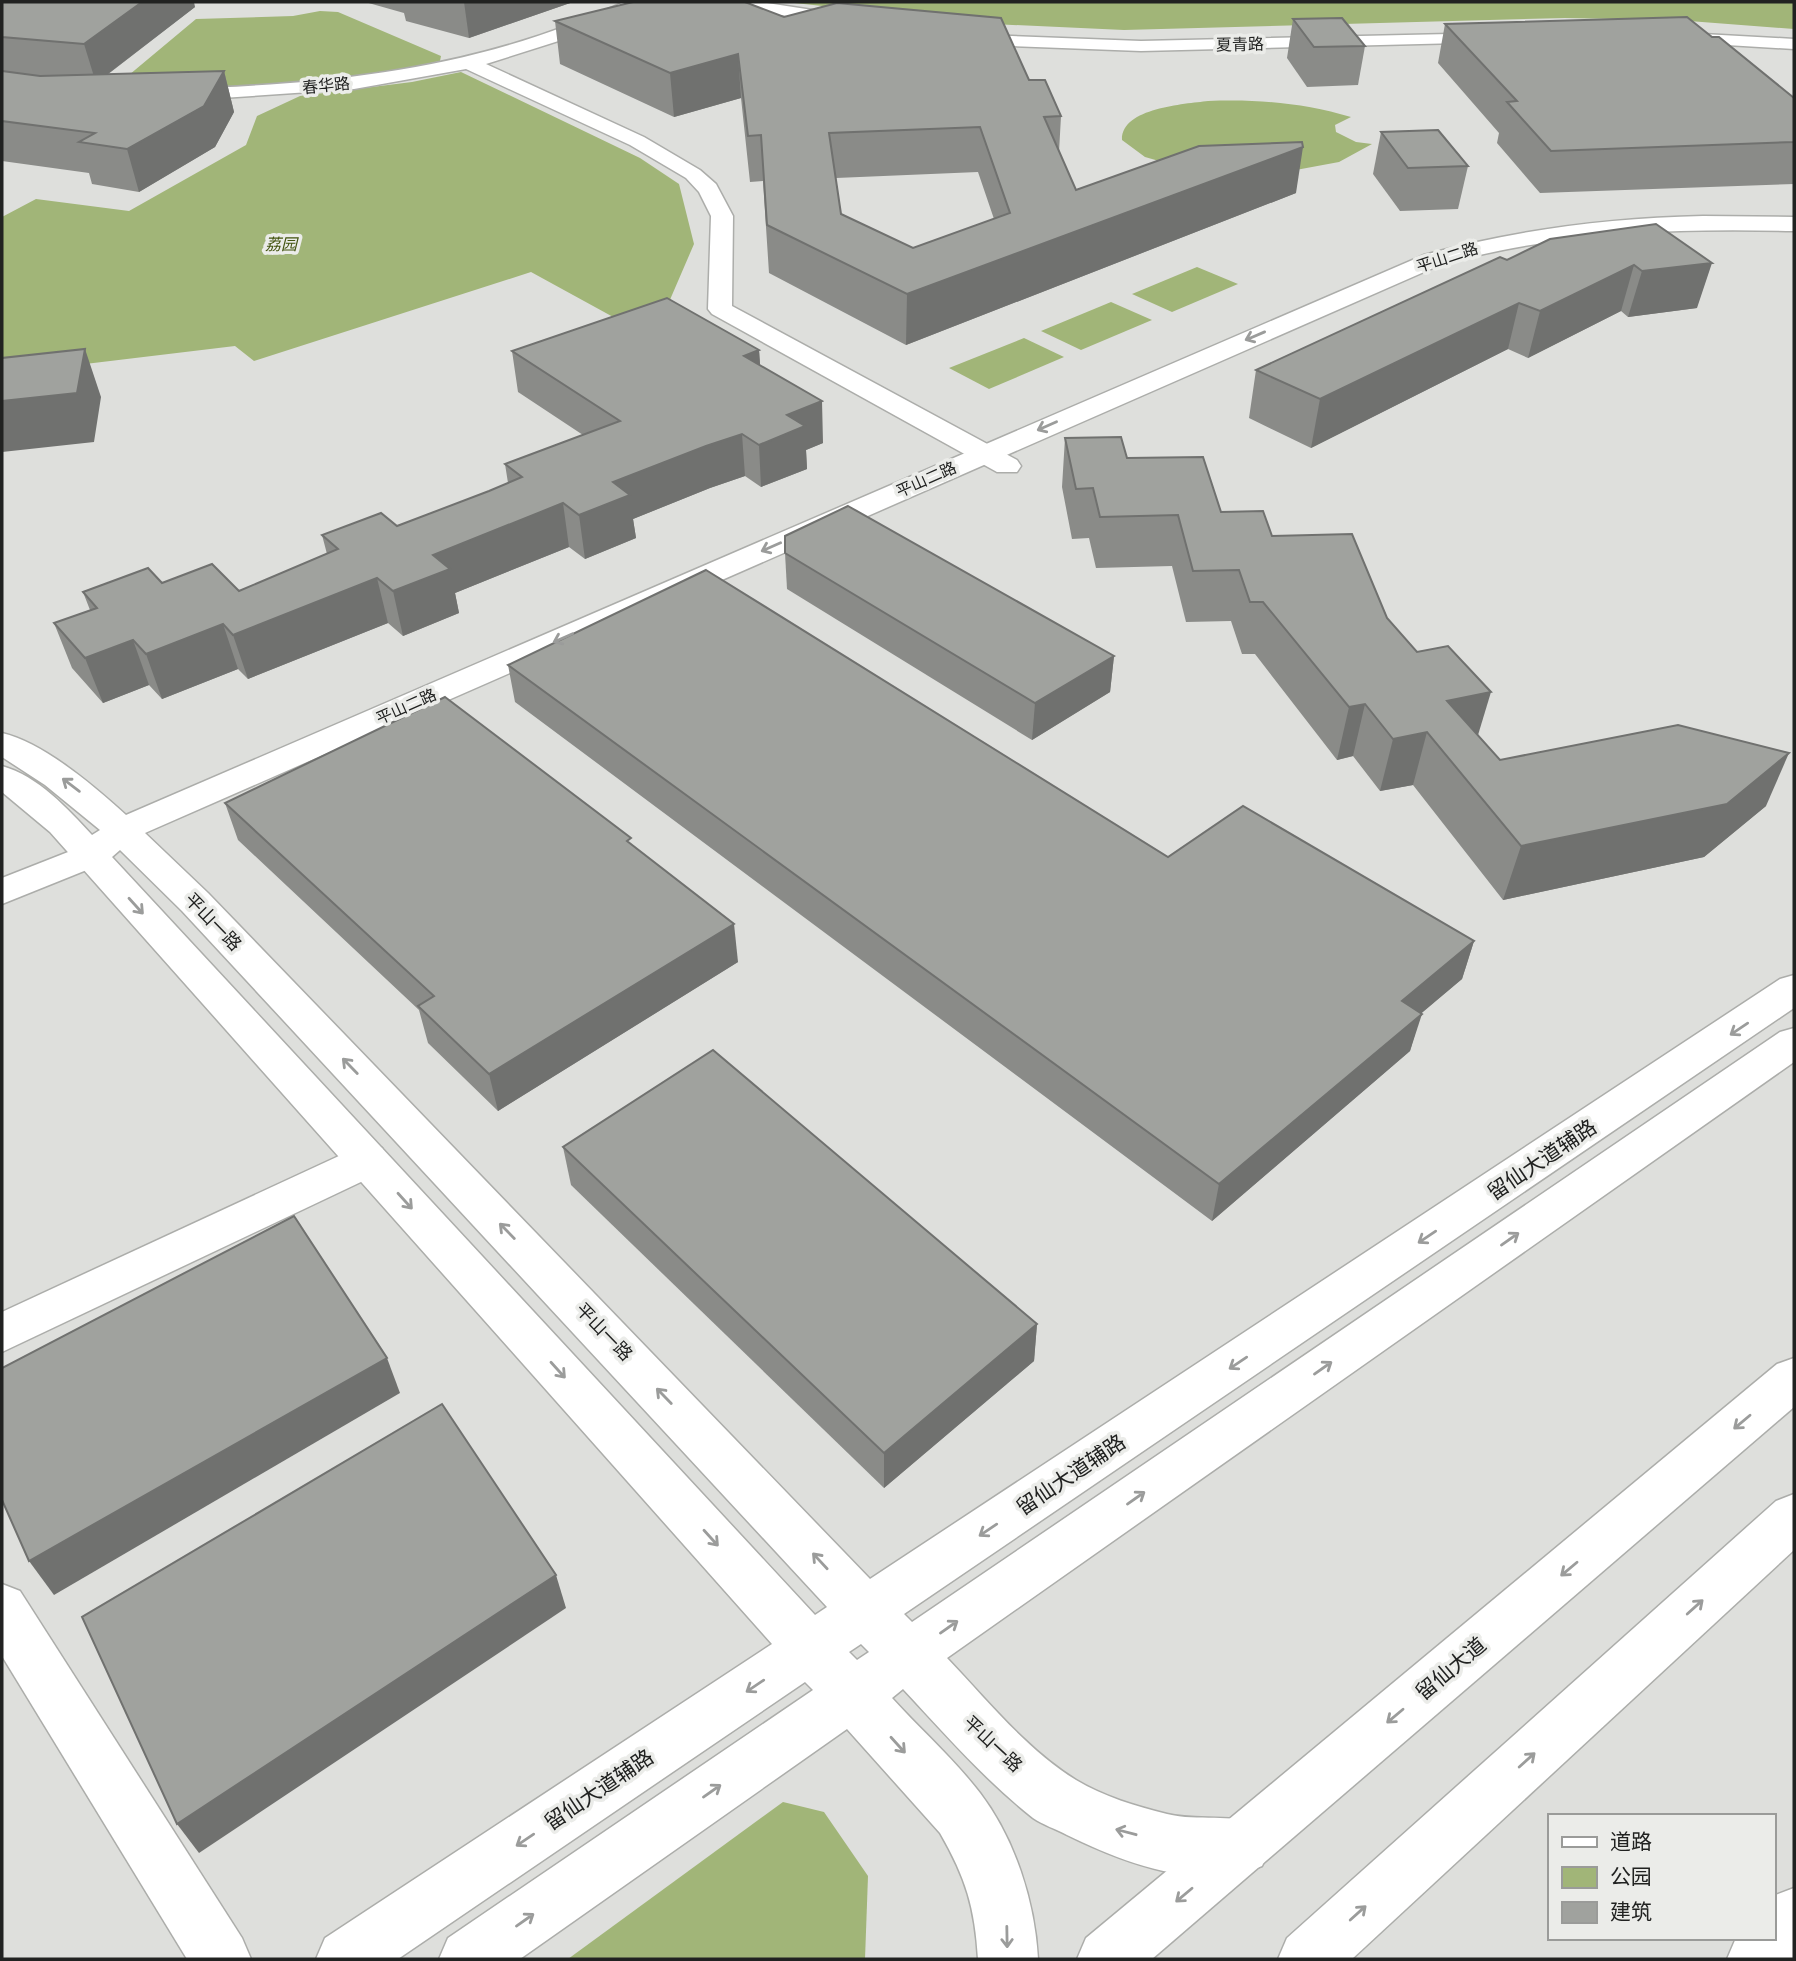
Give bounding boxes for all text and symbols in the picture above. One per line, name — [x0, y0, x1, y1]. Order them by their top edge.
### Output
street label: 夏青路 — [1216, 35, 1264, 54]
street label: 春华路 — [301, 74, 351, 97]
park label: 荔园 — [265, 235, 299, 254]
street label: 平山二路 — [1414, 239, 1481, 276]
one-way arrow — [1245, 330, 1267, 343]
one-way arrow — [1037, 420, 1058, 433]
street label: 平山二路 — [893, 458, 959, 501]
one-way arrow — [761, 541, 782, 554]
one-way arrow — [552, 632, 574, 645]
street label: 平山二路 — [373, 685, 439, 728]
one-way arrow — [63, 777, 81, 792]
street label: 平山一路 — [180, 888, 246, 956]
one-way arrow — [128, 897, 144, 915]
one-way arrow — [1729, 1022, 1749, 1036]
one-way arrow — [342, 1058, 359, 1075]
street label: 留仙大道辅路 — [1483, 1114, 1601, 1206]
one-way arrow — [397, 1192, 413, 1210]
one-way arrow — [498, 1223, 515, 1240]
one-way arrow — [1418, 1229, 1437, 1244]
one-way arrow — [1500, 1232, 1519, 1246]
street label: 平山一路 — [571, 1298, 637, 1366]
one-way arrow — [1229, 1356, 1248, 1370]
one-way arrow — [550, 1361, 566, 1379]
one-way arrow — [1313, 1361, 1332, 1375]
one-way arrow — [655, 1388, 672, 1405]
one-way arrow — [1734, 1414, 1752, 1430]
street label: 留仙大道辅路 — [1012, 1429, 1130, 1521]
one-way arrow — [1126, 1491, 1145, 1505]
one-way arrow — [979, 1523, 998, 1537]
one-way arrow — [702, 1529, 719, 1546]
one-way arrow — [811, 1553, 828, 1570]
one-way arrow — [1560, 1561, 1578, 1577]
one-way arrow — [1686, 1599, 1704, 1615]
one-way arrow — [939, 1620, 958, 1634]
street label: 留仙大道 — [1410, 1632, 1492, 1706]
one-way arrow — [745, 1679, 765, 1693]
one-way arrow — [1386, 1708, 1404, 1724]
street label: 平山一路 — [959, 1711, 1027, 1777]
one-way arrow — [890, 1736, 906, 1754]
street label: 留仙大道辅路 — [540, 1744, 658, 1836]
one-way arrow — [1517, 1753, 1535, 1769]
one-way arrow — [702, 1784, 721, 1798]
legend — [1548, 1814, 1775, 1940]
one-way arrow — [1116, 1825, 1138, 1838]
text: 道路 — [1610, 1829, 1652, 1855]
one-way arrow — [516, 1833, 535, 1847]
text: 公园 — [1610, 1864, 1652, 1890]
one-way arrow — [1175, 1886, 1193, 1902]
text: 建筑 — [1610, 1899, 1652, 1925]
one-way arrow — [1349, 1905, 1366, 1922]
one-way arrow — [515, 1913, 534, 1927]
one-way arrow — [1001, 1926, 1014, 1949]

